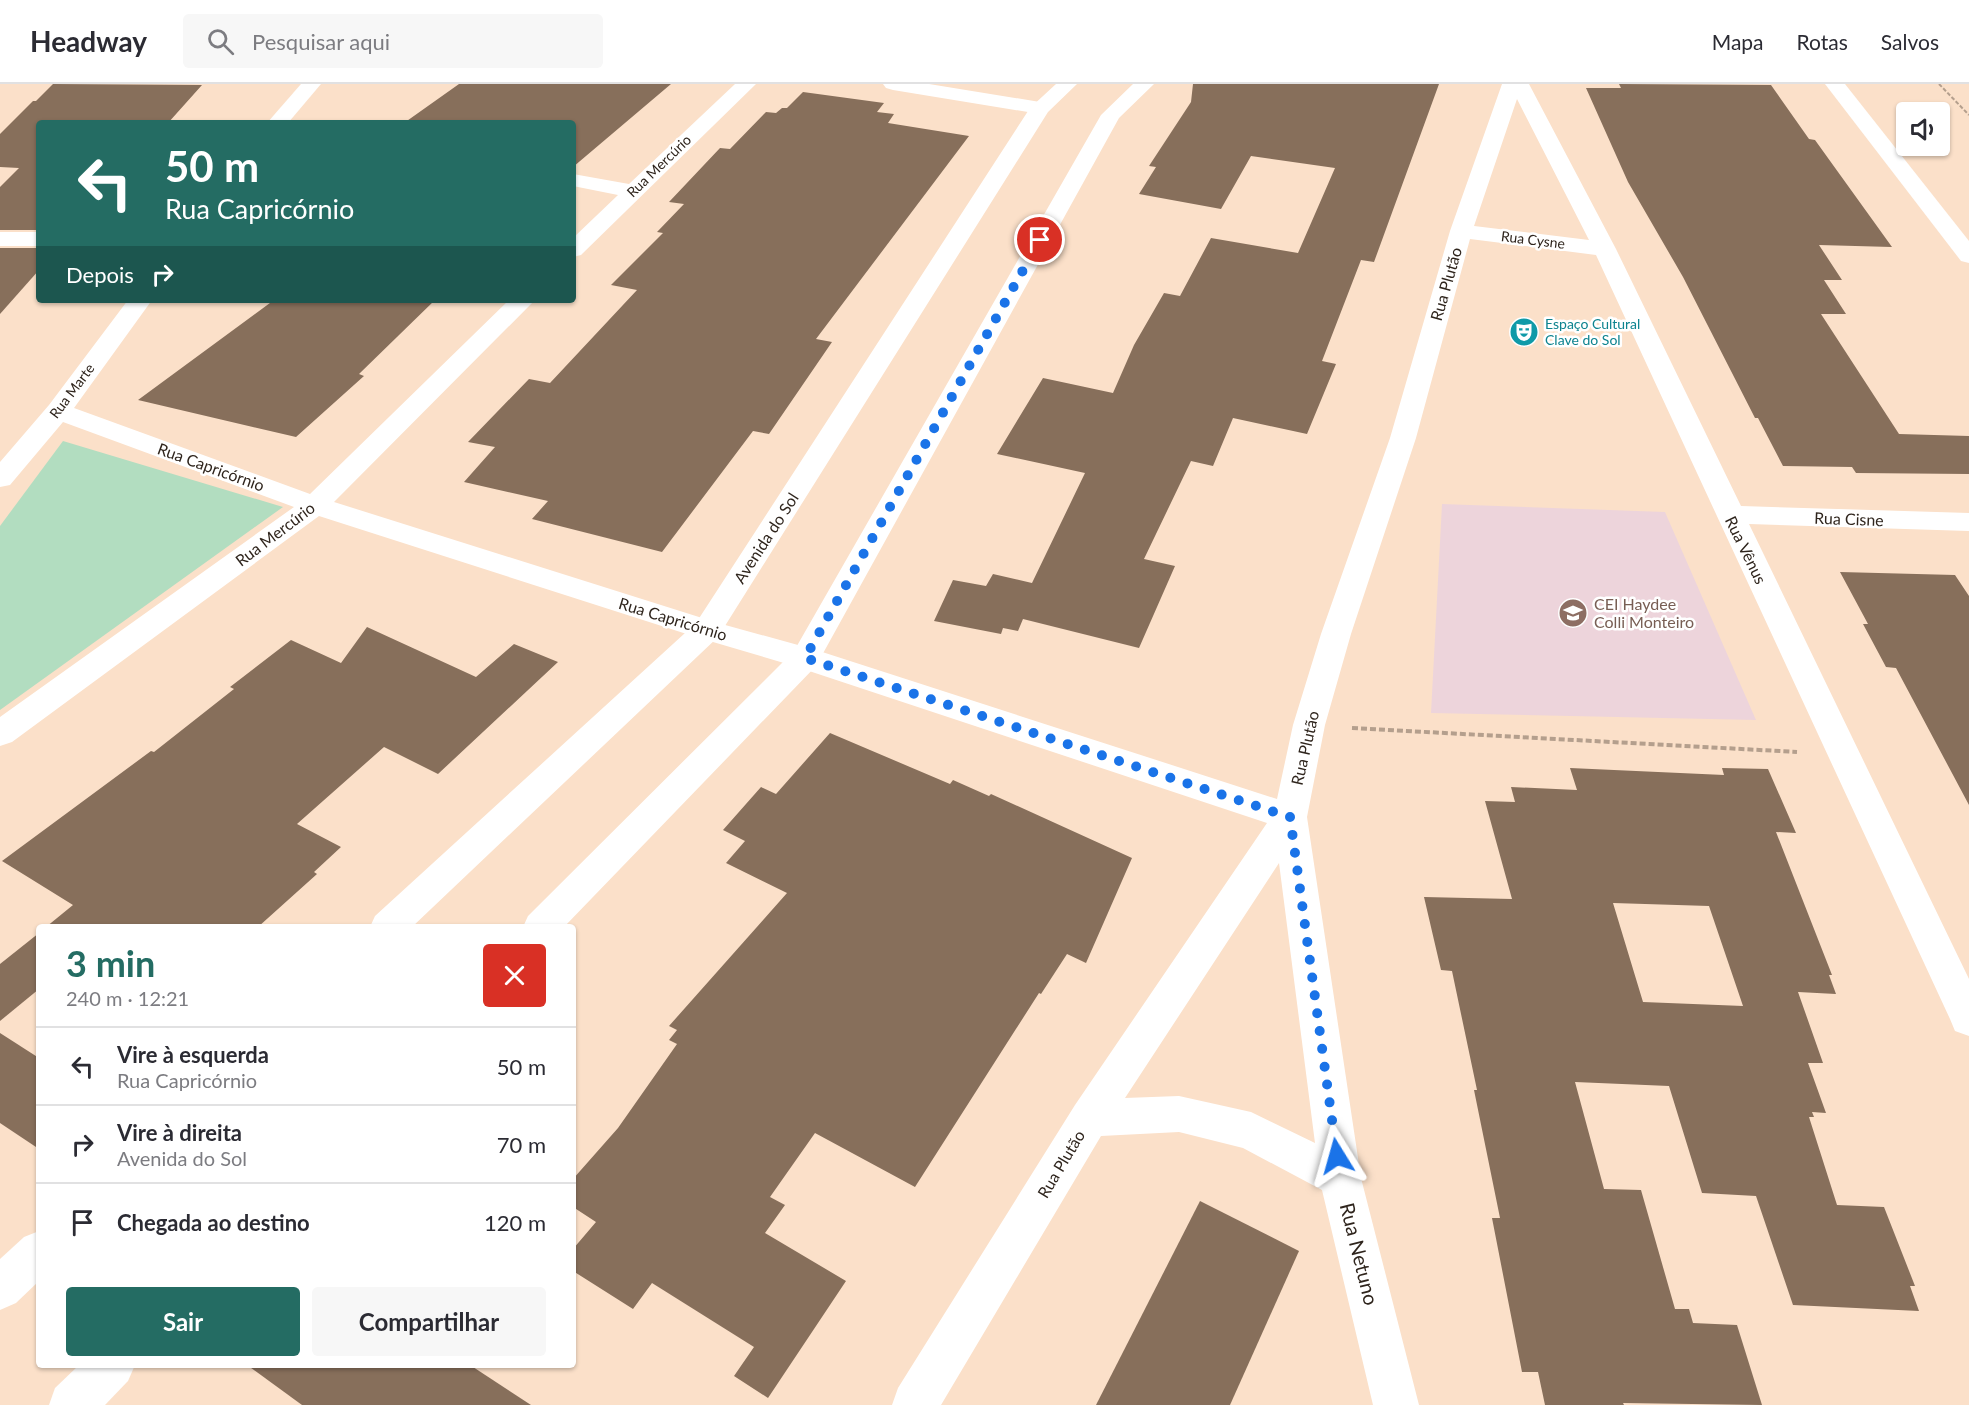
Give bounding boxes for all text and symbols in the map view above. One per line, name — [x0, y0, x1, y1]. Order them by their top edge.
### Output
search box — [183, 14, 603, 68]
text: Headway — [30, 24, 147, 58]
icon: search — [204, 25, 237, 58]
text: Pesquisar aqui — [252, 28, 390, 55]
text: Mapa — [1712, 29, 1764, 54]
text: Rotas — [1797, 29, 1848, 54]
text: Salvos — [1881, 29, 1939, 54]
map controls — [1896, 102, 1950, 156]
button: sound — [1896, 102, 1950, 156]
street label: Rua Mercúrio — [623, 131, 694, 200]
text: 50 m — [165, 141, 259, 191]
icon: left — [66, 144, 144, 222]
text: Rua Capricórnio — [165, 192, 354, 225]
pin — [1014, 214, 1065, 265]
icon: arrive — [1023, 223, 1056, 256]
street label: Rua Cysne — [1500, 227, 1566, 252]
street label: Rua Plutão — [1426, 245, 1465, 323]
icon: right — [146, 258, 179, 291]
text: Depois — [66, 261, 134, 288]
place label: Espaço Cultural Clave do Sol — [1545, 315, 1640, 348]
theatre icon: Espaço Cultural Clave do Sol — [1508, 316, 1540, 348]
street label: Rua Marte — [46, 360, 98, 421]
street label: Rua Capricórnio — [155, 438, 267, 495]
street label: Avenida do Sol — [729, 489, 802, 587]
street label: Rua Mercúrio — [231, 498, 318, 570]
street label: Rua Cisne — [1814, 508, 1884, 529]
street label: Rua Vênus — [1722, 513, 1771, 587]
street label: Rua Capricórnio — [617, 593, 730, 644]
place label: CEI Haydee Colli Monteiro — [1594, 594, 1694, 631]
school or university icon: CEI Haydee Colli Monteiro — [1557, 597, 1589, 629]
street label: Rua Plutão — [1287, 709, 1322, 787]
text: 3 min — [66, 941, 155, 985]
button: close — [483, 944, 546, 1007]
text: 240 m · 12:21 — [66, 986, 189, 1010]
text: Vire à esquerda — [117, 1041, 269, 1068]
icon: left — [66, 1050, 99, 1083]
text: 50 m — [497, 1053, 546, 1080]
text: Rua Capricórnio — [117, 1068, 257, 1092]
text: Vire à direita — [117, 1119, 242, 1146]
position arrow — [1305, 1124, 1369, 1188]
street label: Rua Plutão — [1033, 1126, 1088, 1201]
icon: right — [66, 1128, 99, 1161]
text: 70 m — [497, 1131, 546, 1158]
text: Avenida do Sol — [117, 1146, 247, 1170]
street label: Rua Netuno — [1336, 1200, 1384, 1307]
icon: arrive — [66, 1206, 99, 1239]
text: Chegada ao destino — [117, 1209, 310, 1236]
text: 120 m — [484, 1209, 546, 1236]
button: Sair — [66, 1287, 300, 1356]
button: Compartilhar — [312, 1287, 546, 1356]

